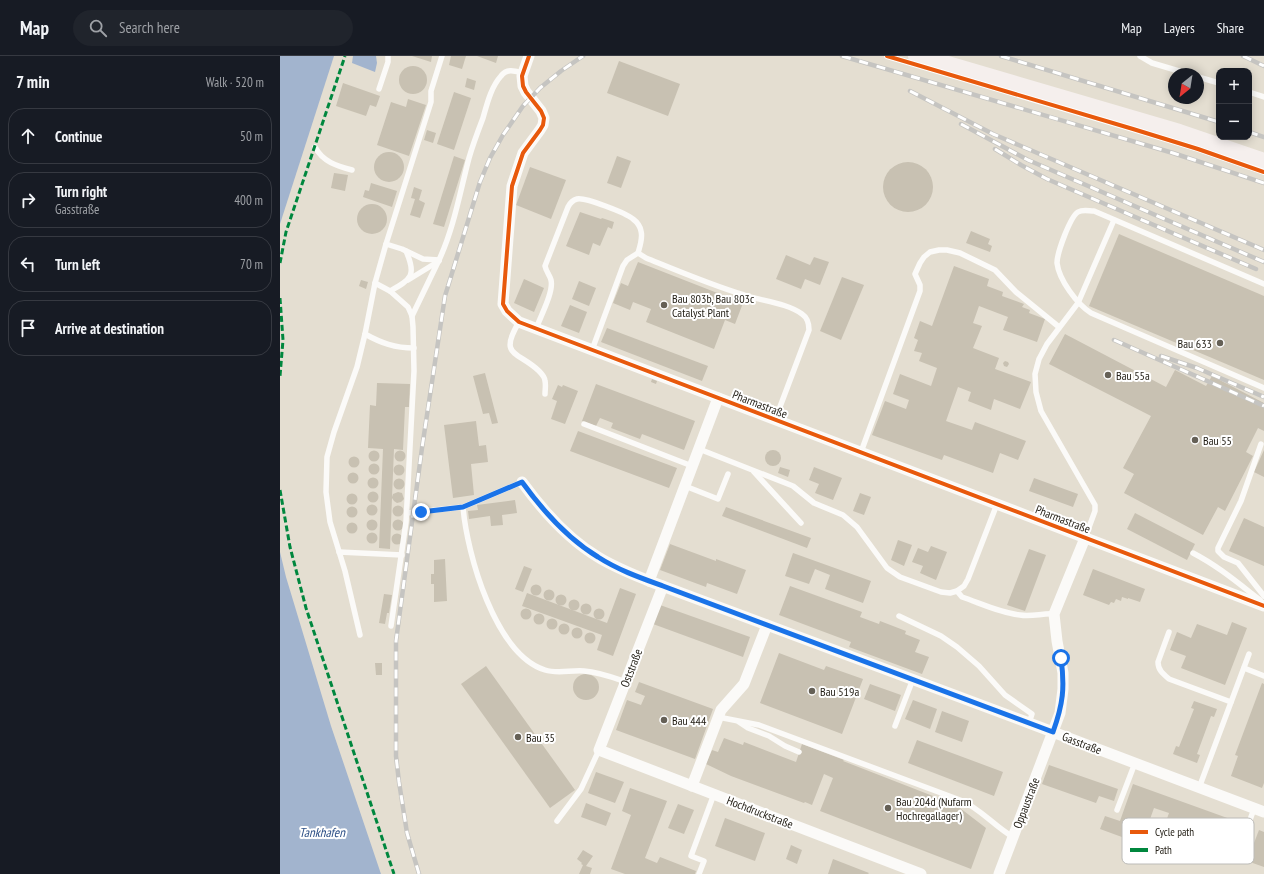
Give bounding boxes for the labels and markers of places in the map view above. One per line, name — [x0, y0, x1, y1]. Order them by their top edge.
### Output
place label: Bau 803b, Bau 803c Catalyst Plant — [672, 291, 755, 320]
marker: Bau 803b, Bau 803c Catalyst Plant — [659, 300, 669, 310]
place label: Bau 633 — [1178, 336, 1212, 351]
marker: Bau 633 — [1215, 338, 1225, 348]
place label: Bau 55a — [1116, 368, 1150, 383]
marker: Bau 55a — [1103, 370, 1113, 380]
place label: Bau 55 — [1203, 433, 1232, 448]
marker: Bau 55 — [1190, 435, 1200, 445]
place label: Bau 519a — [820, 684, 859, 699]
marker: Bau 519a — [807, 686, 817, 696]
place label: Bau 444 — [672, 713, 707, 728]
marker: Bau 444 — [659, 715, 669, 725]
place label: Bau 35 — [526, 730, 555, 745]
marker: Bau 35 — [513, 732, 523, 742]
place label: Bau 204d (Nufarm Hochregallager) — [896, 794, 972, 823]
marker: Bau 204d (Nufarm Hochregallager) — [883, 803, 893, 813]

